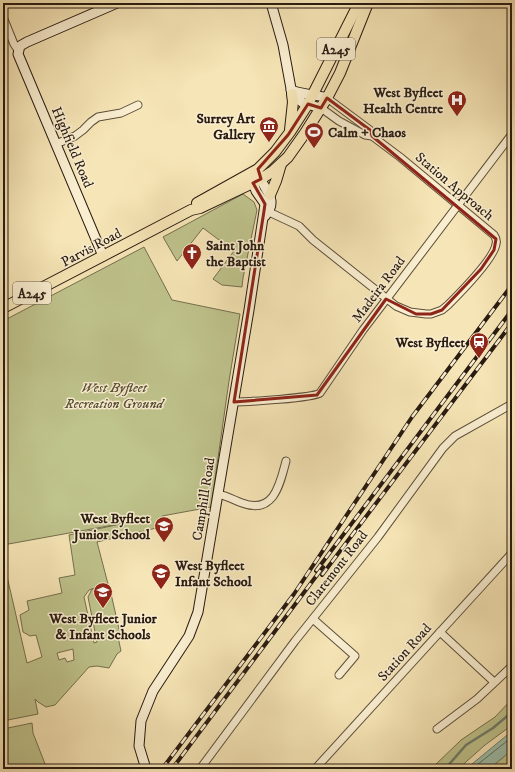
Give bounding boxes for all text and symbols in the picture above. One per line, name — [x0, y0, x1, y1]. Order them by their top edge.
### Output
road number: A245 — [317, 38, 355, 60]
place label: West Byfleet Health Centre — [363, 84, 444, 118]
hospital icon: West Byfleet Health Centre — [446, 89, 468, 117]
street label: Highfield Road — [47, 104, 97, 191]
place label: Surrey Art Gallery — [196, 110, 256, 144]
museum icon: Surrey Art Gallery — [258, 115, 280, 143]
sports icon: Calm + Chaos — [303, 121, 325, 149]
place label: Calm + Chaos — [328, 124, 406, 142]
street label: Station Approach — [411, 149, 498, 225]
street label: Parvis Road — [58, 224, 125, 271]
place label: Saint John the Baptist — [206, 237, 266, 271]
church icon: Saint John the Baptist — [181, 242, 203, 270]
street label: Madeira Road — [348, 253, 410, 326]
road number: A245 — [13, 282, 51, 304]
station icon: West Byfleet — [468, 331, 490, 359]
place label: West Byfleet — [394, 334, 466, 352]
park label: West Byfleet Recreation Ground — [64, 379, 165, 413]
street label: Camphill Road — [189, 456, 219, 542]
place label: West Byfleet Junior School — [72, 510, 151, 544]
school or university icon: West Byfleet Junior School — [153, 515, 175, 543]
street label: Claremont Road — [302, 527, 372, 610]
place label: West Byfleet Infant School — [174, 557, 252, 591]
school or university icon: West Byfleet Infant School — [150, 562, 172, 590]
school or university icon: West Byfleet Junior & Infant Schools — [92, 581, 114, 609]
place label: West Byfleet Junior & Infant Schools — [48, 610, 158, 644]
street label: Station Road — [374, 620, 436, 685]

